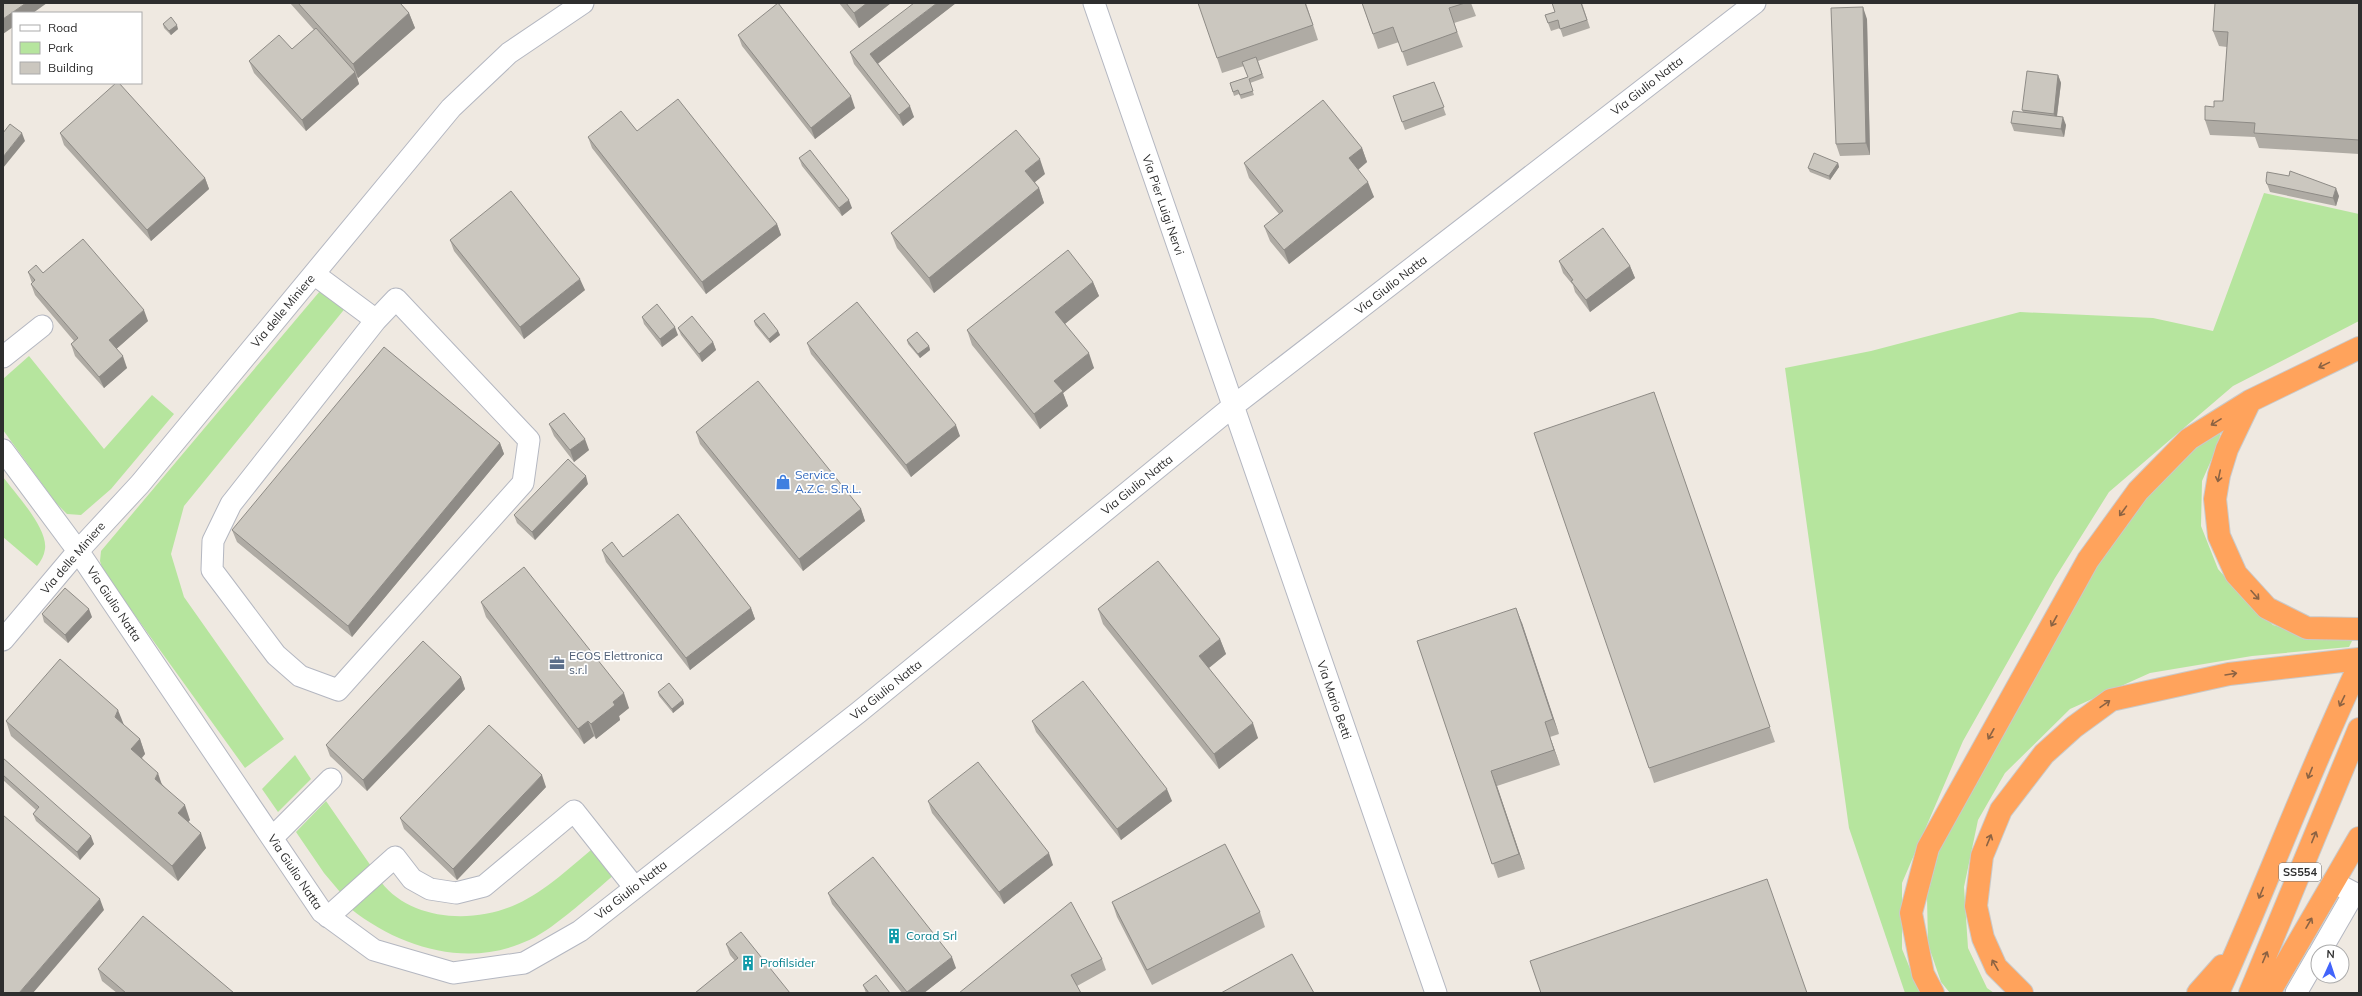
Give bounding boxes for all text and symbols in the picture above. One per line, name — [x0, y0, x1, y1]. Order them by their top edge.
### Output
legend — [12, 12, 142, 84]
text: Road — [48, 20, 77, 35]
text: Park — [48, 40, 74, 55]
street label: Via Giulio Natta — [1608, 53, 1686, 118]
text: Building — [48, 60, 93, 75]
street label: Via Pier Luigi Nervi — [1139, 153, 1188, 257]
street label: Via Giulio Natta — [1352, 252, 1430, 317]
street label: Via delle Miniere — [248, 271, 318, 350]
one-way arrow — [2318, 362, 2330, 369]
one-way arrow — [2211, 417, 2222, 426]
street label: Via Giulio Natta — [1098, 451, 1175, 518]
place label: Service A.Z.C. S.R.L. — [795, 467, 861, 496]
one-way arrow — [2215, 469, 2223, 482]
shop icon: Service A.Z.C. S.R.L. — [774, 473, 792, 491]
one-way arrow — [2119, 505, 2127, 516]
street label: Via delle Miniere — [37, 518, 108, 597]
street label: Via Giulio Natta — [84, 563, 145, 644]
one-way arrow — [2250, 589, 2259, 600]
one-way arrow — [2050, 614, 2058, 626]
place label: ECOS Elettronica s.r.l — [569, 648, 663, 677]
office icon: ECOS Elettronica s.r.l — [548, 654, 566, 672]
street label: Via Giulio Natta — [847, 656, 924, 723]
street label: Via Mario Betti — [1314, 659, 1355, 741]
one-way arrow — [2224, 670, 2237, 678]
one-way arrow — [2338, 695, 2345, 707]
one-way arrow — [2100, 700, 2111, 708]
one-way arrow — [1987, 728, 1995, 740]
one-way arrow — [2306, 766, 2314, 778]
street label: Via Giulio Natta — [265, 831, 326, 912]
one-way arrow — [2311, 831, 2319, 843]
one-way arrow — [1985, 834, 1993, 846]
street label: Via Giulio Natta — [592, 857, 670, 922]
road number: SS554 — [2279, 863, 2321, 881]
one-way arrow — [2257, 887, 2264, 899]
one-way arrow — [2306, 917, 2314, 929]
building icon: Corad Srl — [885, 927, 903, 945]
place label: Corad Srl — [906, 928, 957, 943]
north arrow — [2310, 944, 2350, 984]
text: N — [2326, 947, 2335, 961]
one-way arrow — [2262, 951, 2270, 963]
building icon: Profilsider — [739, 954, 757, 972]
place label: Profilsider — [760, 955, 816, 970]
one-way arrow — [1991, 959, 2000, 970]

